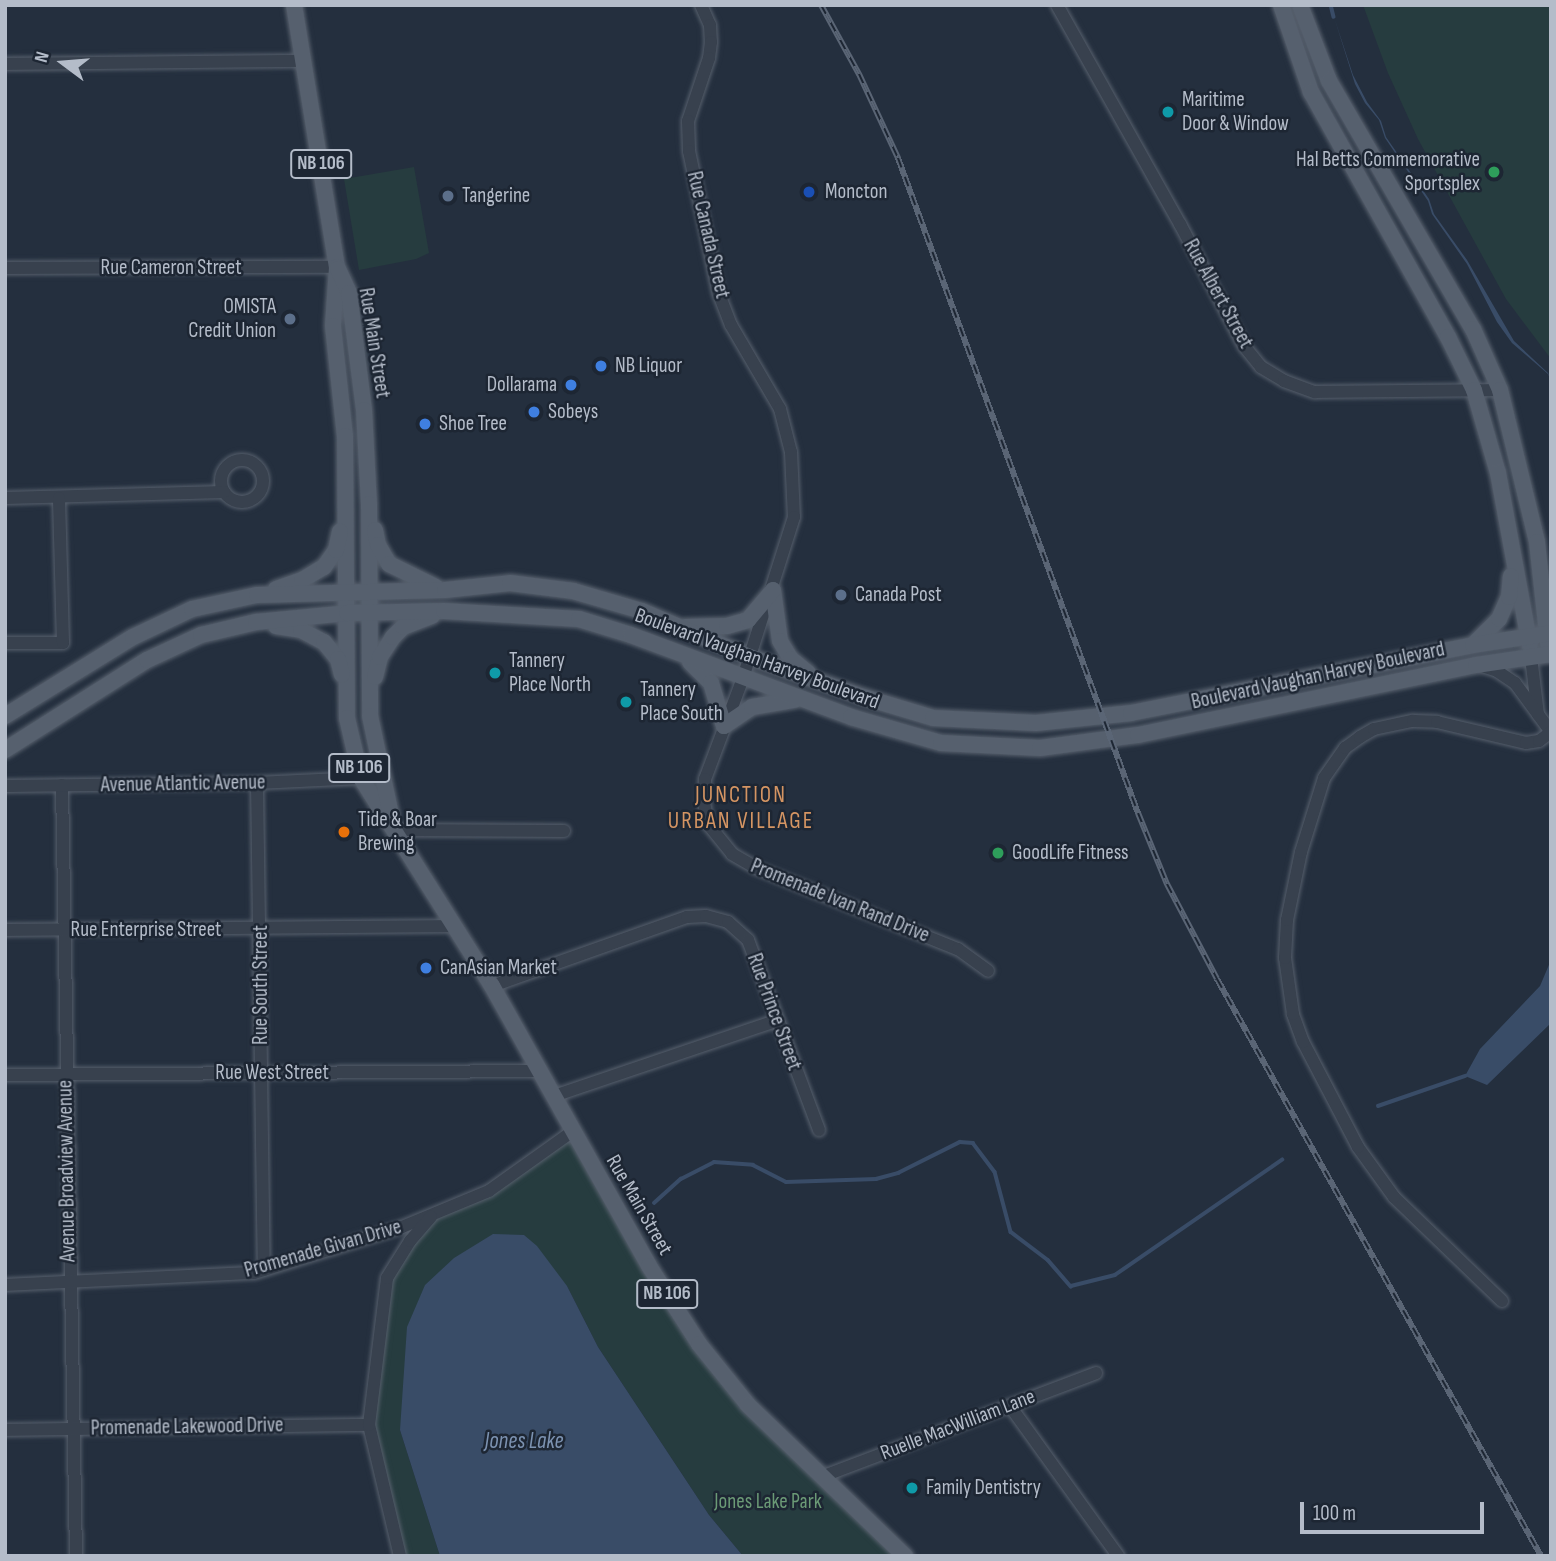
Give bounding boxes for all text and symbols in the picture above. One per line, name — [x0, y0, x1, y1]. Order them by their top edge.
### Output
north arrow — [28, 28, 98, 98]
text: N — [30, 49, 55, 65]
place label: Maritime Door & Window — [1182, 87, 1289, 137]
marker: Maritime Door & Window — [1160, 104, 1176, 120]
place label: Hal Betts Commemorative Sportsplex — [1296, 147, 1480, 197]
road number: NB 106 — [290, 148, 352, 180]
marker: Hal Betts Commemorative Sportsplex — [1486, 164, 1502, 180]
street label: Rue Canada Street — [681, 169, 735, 301]
place label: Moncton — [825, 179, 887, 205]
marker: Moncton — [799, 182, 819, 202]
place label: Tangerine — [462, 183, 530, 209]
marker: Tangerine — [440, 188, 456, 204]
street label: Rue Albert Street — [1178, 235, 1258, 353]
street label: Rue Cameron Street — [100, 255, 242, 281]
street label: Rue Main Street — [353, 286, 395, 400]
place label: OMISTA Credit Union — [188, 294, 276, 344]
marker: OMISTA Credit Union — [282, 311, 298, 327]
place label: NB Liquor — [615, 353, 682, 379]
marker: NB Liquor — [593, 358, 609, 374]
place label: Dollarama — [487, 372, 557, 398]
marker: Dollarama — [563, 377, 579, 393]
place label: Sobeys — [548, 399, 598, 425]
marker: Sobeys — [526, 404, 542, 420]
place label: Shoe Tree — [439, 411, 507, 437]
marker: Shoe Tree — [417, 416, 433, 432]
place label: Canada Post — [855, 582, 942, 608]
marker: Canada Post — [833, 587, 849, 603]
street label: Boulevard Vaughan Harvey Boulevard — [631, 603, 883, 715]
street label: Boulevard Vaughan Harvey Boulevard — [1189, 637, 1447, 715]
place label: Tannery Place North — [509, 648, 591, 698]
marker: Tannery Place North — [487, 665, 503, 681]
place label: Tannery Place South — [640, 677, 723, 727]
marker: Tannery Place South — [618, 694, 634, 710]
road number: NB 106 — [328, 752, 390, 783]
street label: Avenue Atlantic Avenue — [100, 770, 266, 798]
district label: JUNCTION URBAN VILLAGE — [669, 781, 813, 835]
place label: Tide & Boar Brewing — [358, 807, 437, 857]
marker: Tide & Boar Brewing — [336, 824, 352, 840]
place label: GoodLife Fitness — [1012, 840, 1129, 866]
marker: GoodLife Fitness — [990, 845, 1006, 861]
street label: Promenade Ivan Rand Drive — [747, 854, 933, 948]
street label: Rue Enterprise Street — [70, 917, 222, 943]
street label: Rue South Street — [248, 925, 274, 1045]
street label: Rue Prince Street — [741, 950, 807, 1074]
place label: CanAsian Market — [440, 955, 557, 981]
marker: CanAsian Market — [418, 960, 434, 976]
street label: Rue West Street — [215, 1060, 329, 1086]
street label: Avenue Broadview Avenue — [53, 1080, 81, 1262]
street label: Rue Main Street — [600, 1150, 678, 1260]
street label: Promenade Givan Drive — [242, 1215, 404, 1283]
road number: NB 106 — [636, 1278, 698, 1310]
street label: Ruelle MacWilliam Lane — [877, 1384, 1039, 1466]
street label: Promenade Lakewood Drive — [90, 1413, 284, 1441]
water label: Jones Lake — [485, 1427, 563, 1455]
place label: Family Dentistry — [926, 1475, 1041, 1501]
marker: Family Dentistry — [904, 1480, 920, 1496]
scale bar — [1304, 1488, 1488, 1532]
park label: Jones Lake Park — [714, 1489, 822, 1515]
text: 100 m — [1313, 1501, 1356, 1526]

